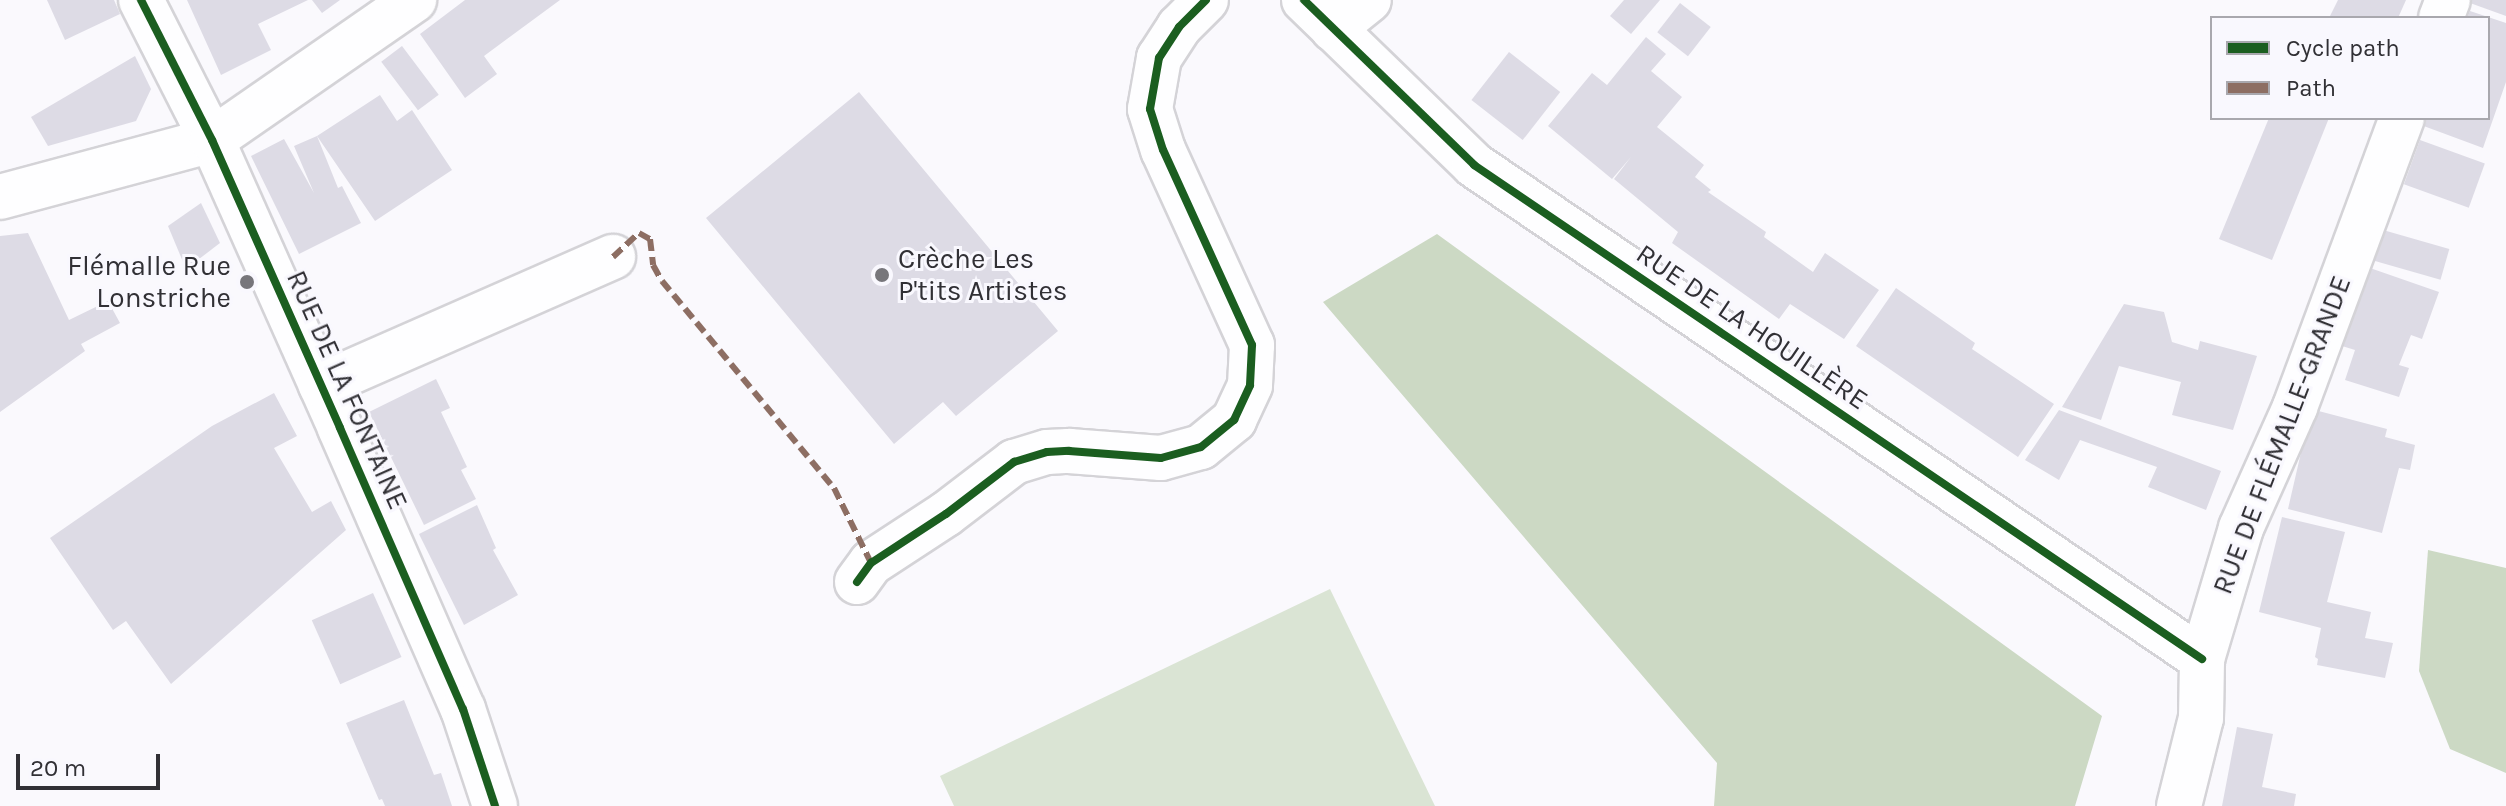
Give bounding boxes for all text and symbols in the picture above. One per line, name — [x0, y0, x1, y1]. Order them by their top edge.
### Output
legend — [2210, 16, 2490, 120]
text: Cycle path — [2286, 34, 2400, 62]
text: Path — [2286, 74, 2336, 102]
street label: RUE DE LA HOUILLÈRE — [1630, 237, 1874, 417]
place label: Crèche Les P'tits Artistes — [898, 242, 1067, 308]
place label: Flémalle Rue Lonstriche — [67, 249, 231, 315]
street label: RUE DE LA FONTAINE — [279, 265, 415, 515]
marker: Crèche Les P'tits Artistes — [873, 266, 891, 284]
street label: RUE DE FLÉMALLE-GRANDE — [2206, 271, 2358, 599]
marker: Flémalle Rue Lonstriche — [238, 273, 256, 291]
scale bar — [20, 738, 164, 788]
text: 20 m — [30, 754, 86, 782]

